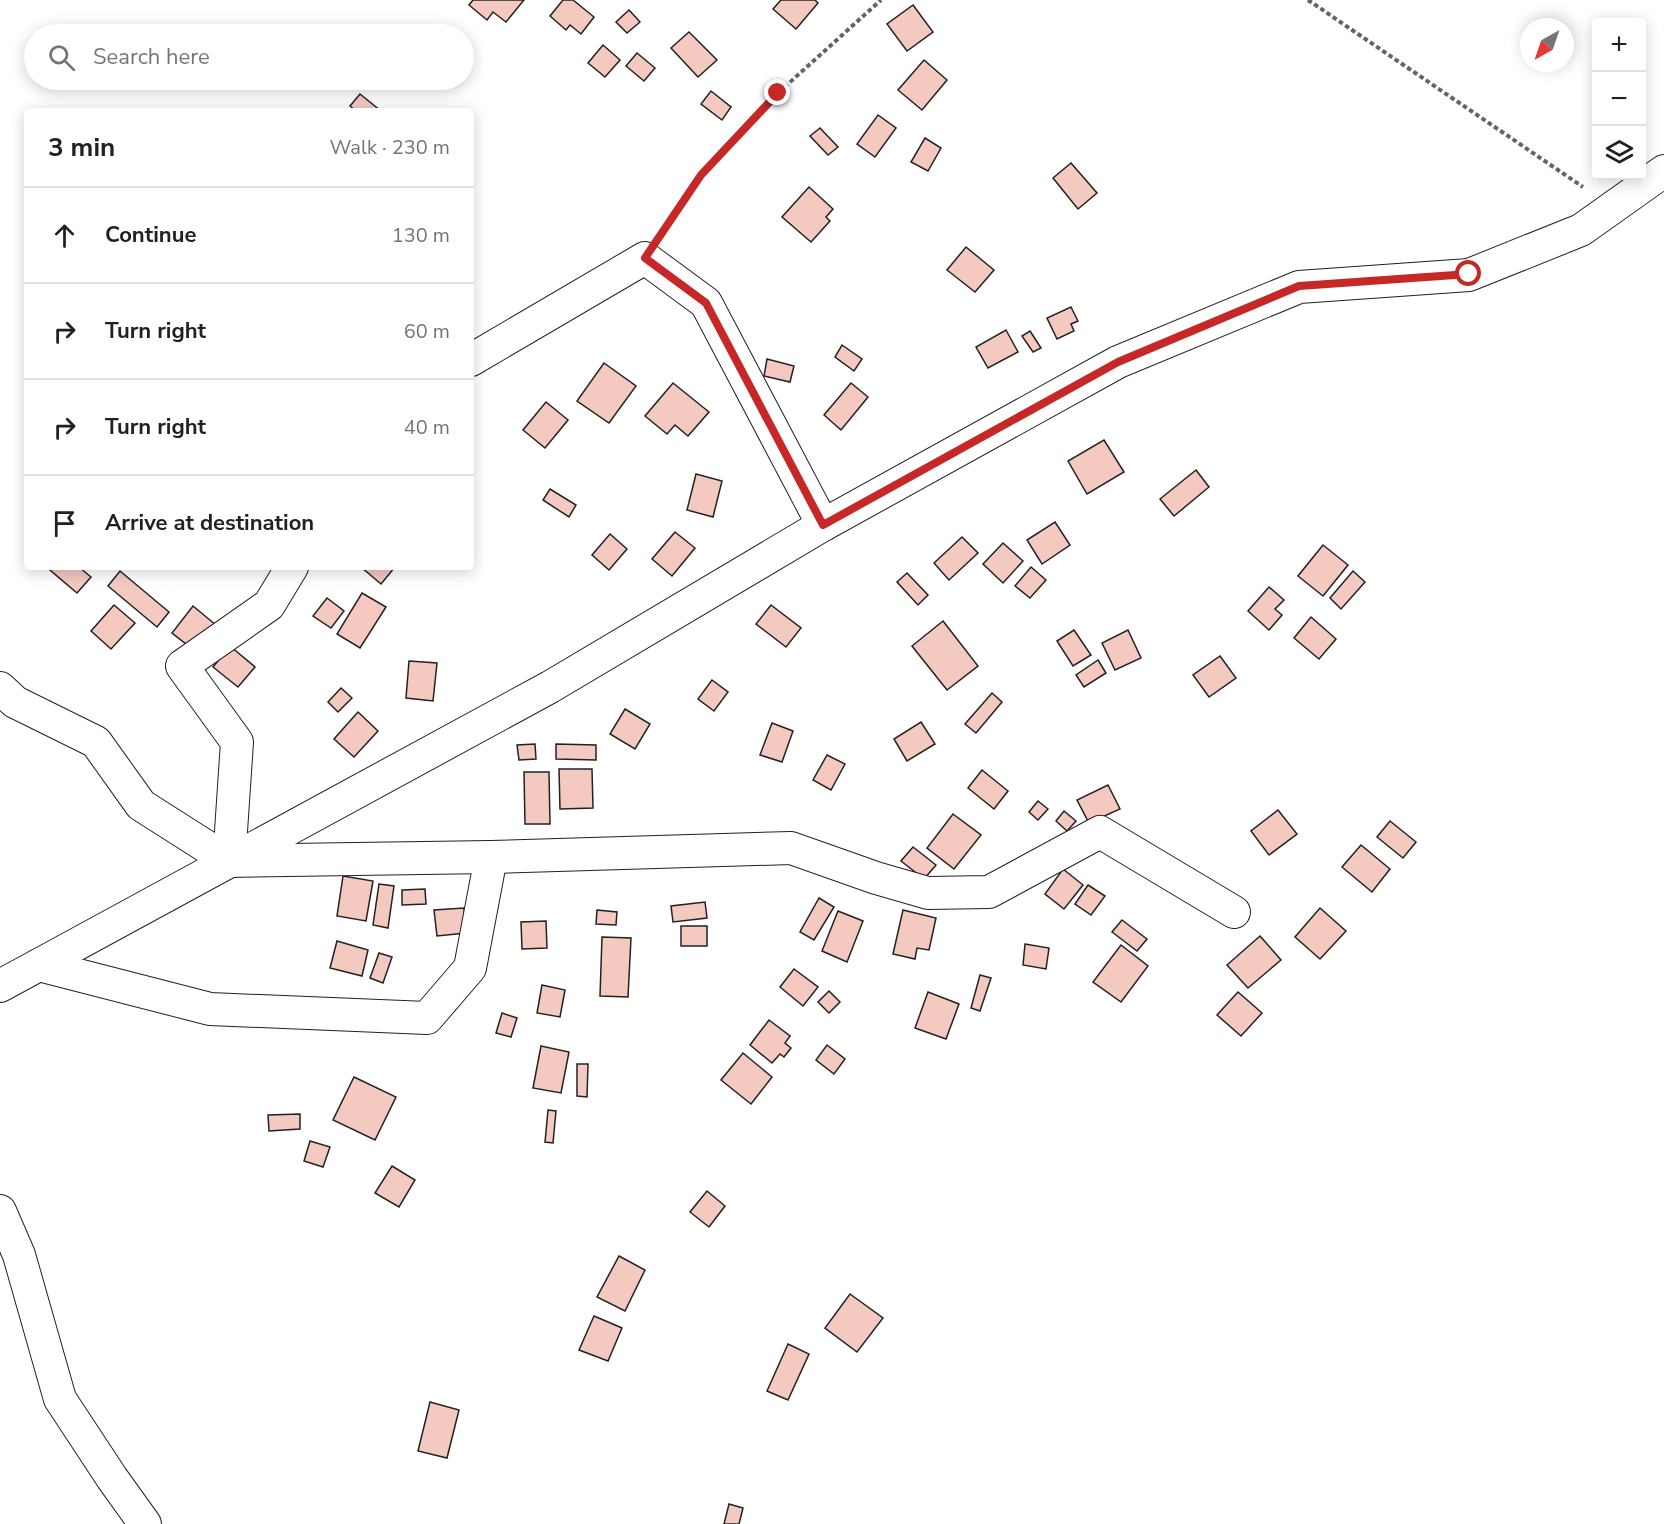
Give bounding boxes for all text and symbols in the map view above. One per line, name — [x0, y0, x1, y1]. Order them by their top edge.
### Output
north arrow — [1520, 18, 1574, 72]
map controls — [1592, 18, 1646, 180]
button: + — [1592, 18, 1646, 72]
search box — [24, 24, 474, 90]
icon: search — [45, 41, 78, 74]
text: Search here — [93, 42, 210, 72]
button: − — [1592, 72, 1646, 126]
route end — [764, 79, 790, 105]
button: layers — [1592, 126, 1646, 180]
text: 3 min — [48, 130, 115, 165]
text: Walk · 230 m — [330, 134, 450, 161]
icon: ahead — [48, 219, 81, 252]
text: Continue — [105, 220, 196, 250]
text: 130 m — [392, 222, 450, 249]
route start — [1455, 260, 1481, 286]
icon: right — [48, 315, 81, 348]
text: Turn right — [105, 316, 206, 346]
text: 60 m — [404, 318, 450, 345]
icon: right — [48, 411, 81, 444]
text: Turn right — [105, 412, 206, 442]
text: 40 m — [404, 414, 450, 441]
icon: arrive — [48, 507, 81, 540]
text: Arrive at destination — [105, 508, 314, 538]

